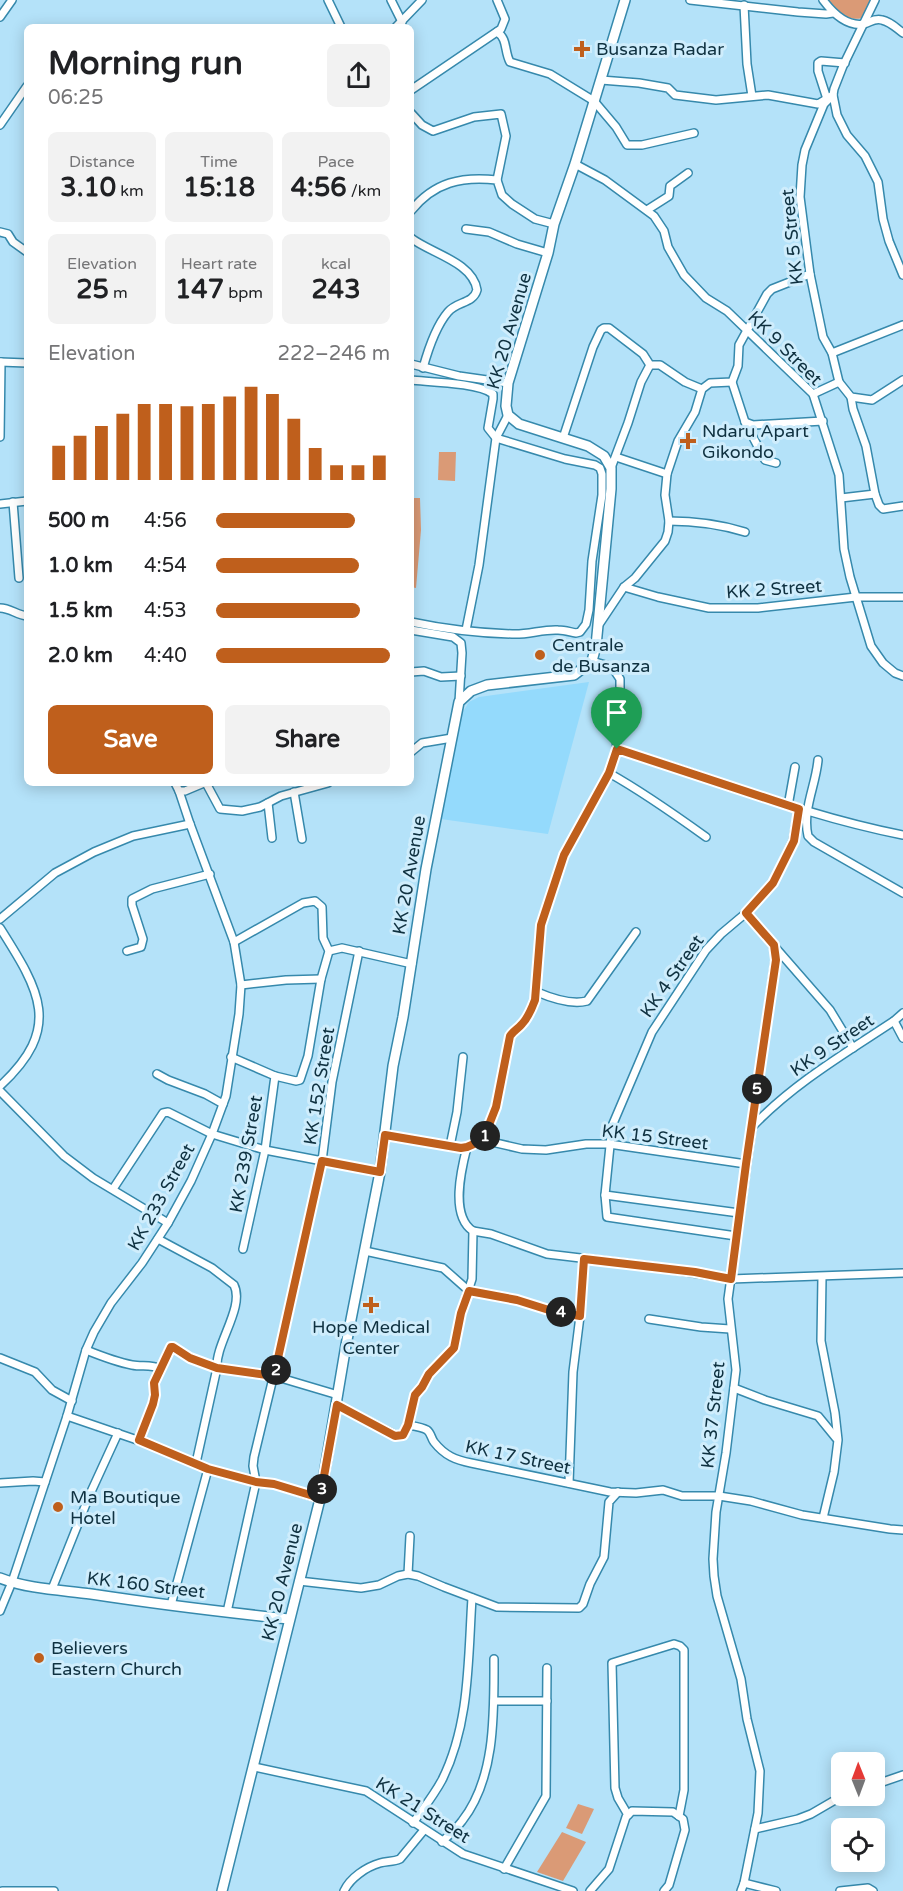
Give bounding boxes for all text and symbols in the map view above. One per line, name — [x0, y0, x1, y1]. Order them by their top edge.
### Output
place label: Busanza Radar — [596, 38, 724, 60]
marker: Busanza Radar — [573, 40, 591, 58]
text: Morning run — [48, 44, 243, 83]
button: share — [327, 44, 390, 107]
text: 06:25 — [48, 86, 103, 110]
text: Distance — [69, 152, 135, 172]
text: Time — [200, 152, 238, 172]
text: Pace — [318, 152, 354, 172]
text: 3.10 — [60, 172, 116, 203]
text: 15:18 — [183, 172, 255, 203]
text: 4:56 — [291, 172, 347, 203]
text: km — [116, 181, 144, 201]
text: /km — [347, 181, 381, 201]
street label: KK 5 Street — [776, 188, 808, 286]
text: Elevation — [67, 254, 137, 274]
text: Heart rate — [181, 254, 257, 274]
text: kcal — [321, 254, 351, 274]
street label: KK 20 Avenue — [482, 270, 536, 392]
text: 25 — [76, 274, 109, 305]
text: 147 — [175, 274, 224, 305]
text: 243 — [312, 274, 360, 305]
text: m — [109, 283, 128, 303]
text: bpm — [224, 283, 263, 303]
street label: KK 9 Street — [743, 306, 827, 390]
text: Elevation — [48, 342, 135, 366]
text: 222–246 m — [277, 342, 390, 366]
place label: Ndaru Apart Gikondo — [702, 420, 809, 463]
marker: Ndaru Apart Gikondo — [679, 432, 697, 450]
text: 500 m — [48, 509, 109, 533]
text: 4:56 — [144, 509, 187, 533]
text: 1.0 km — [48, 554, 113, 578]
text: 4:54 — [144, 554, 187, 578]
street label: KK 2 Street — [725, 575, 823, 603]
text: 1.5 km — [48, 599, 113, 623]
text: 4:53 — [144, 599, 187, 623]
place label: Centrale de Busanza — [552, 634, 650, 677]
text: 2.0 km — [48, 644, 113, 668]
text: 4:40 — [144, 644, 187, 668]
marker: Centrale de Busanza — [533, 648, 547, 662]
pin — [591, 687, 642, 749]
icon: arrive — [600, 696, 633, 729]
button: Save — [48, 705, 213, 774]
button: Share — [225, 705, 390, 774]
street label: KK 20 Avenue — [388, 814, 430, 936]
street label: KK 4 Street — [635, 930, 709, 1022]
street label: KK 9 Street — [786, 1009, 878, 1081]
street label: KK 152 Street — [299, 1025, 339, 1146]
pin: 5 — [742, 1074, 772, 1104]
text: 5 — [752, 1079, 762, 1099]
street label: KK 239 Street — [225, 1093, 267, 1214]
street label: KK 15 Street — [600, 1120, 710, 1154]
pin: 1 — [470, 1121, 500, 1151]
text: 1 — [480, 1126, 490, 1146]
street label: KK 233 Street — [123, 1140, 199, 1254]
marker: Hope Medical Center — [362, 1296, 380, 1314]
pin: 4 — [546, 1297, 576, 1327]
text: 4 — [556, 1302, 566, 1322]
place label: Hope Medical Center — [312, 1316, 430, 1359]
pin: 2 — [261, 1355, 291, 1385]
text: 2 — [271, 1360, 281, 1380]
street label: KK 37 Street — [696, 1360, 730, 1470]
street label: KK 17 Street — [463, 1435, 573, 1479]
pin: 3 — [307, 1474, 337, 1504]
text: 3 — [317, 1479, 327, 1499]
place label: Ma Boutique Hotel — [70, 1486, 180, 1529]
marker: Ma Boutique Hotel — [51, 1500, 65, 1514]
street label: KK 20 Avenue — [257, 1521, 307, 1643]
street label: KK 160 Street — [86, 1567, 206, 1603]
place label: Believers Eastern Church — [51, 1637, 182, 1680]
marker: Believers Eastern Church — [32, 1651, 46, 1665]
north arrow — [831, 1752, 885, 1806]
map controls — [831, 1752, 885, 1872]
street label: KK 21 Street — [372, 1772, 475, 1848]
button: locate — [831, 1818, 885, 1872]

